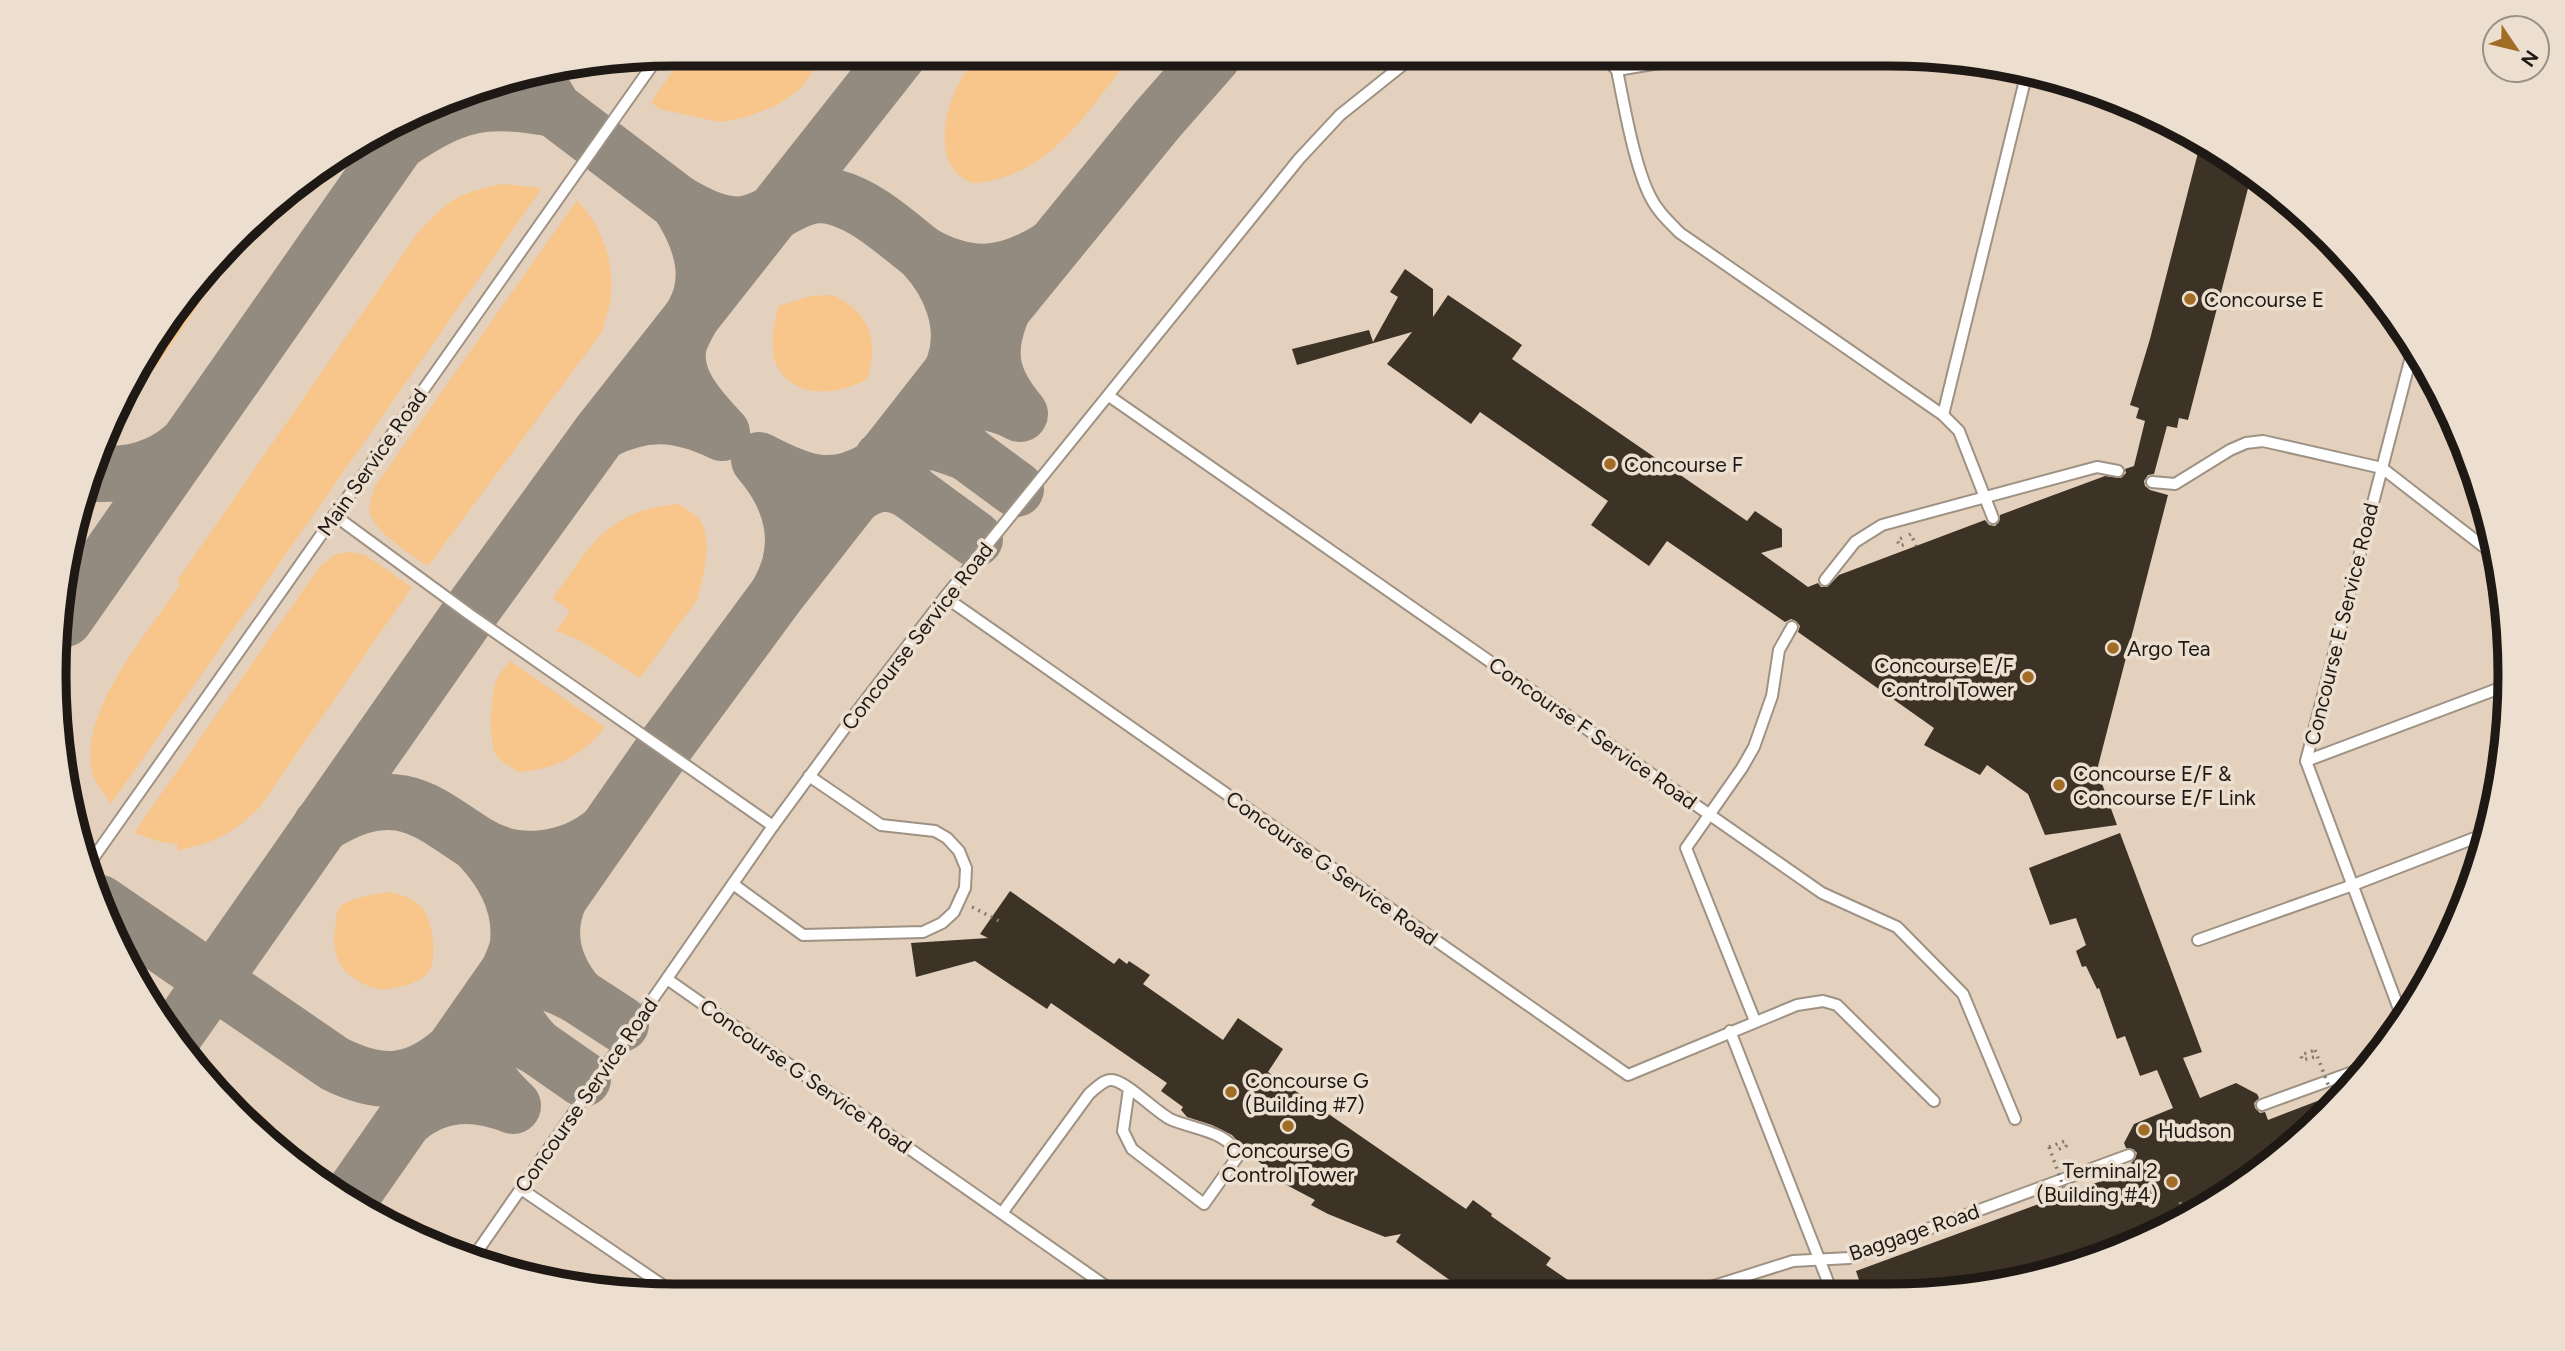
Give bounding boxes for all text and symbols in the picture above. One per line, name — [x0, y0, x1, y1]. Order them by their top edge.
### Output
north arrow — [2481, 14, 2551, 84]
text: N — [2516, 46, 2543, 71]
place label: Concourse E — [2204, 287, 2324, 312]
marker: Concourse E — [2182, 291, 2198, 307]
street label: Main Service Road — [312, 384, 432, 540]
place label: Concourse F — [1624, 452, 1743, 477]
marker: Concourse F — [1602, 456, 1618, 472]
street label: Concourse E Service Road — [2299, 500, 2383, 748]
street label: Concourse Service Road — [836, 537, 998, 735]
place label: Argo Tea — [2127, 636, 2210, 661]
marker: Argo Tea — [2105, 640, 2121, 656]
street label: Concourse F Service Road — [1484, 652, 1702, 814]
place label: Concourse E/F Control Tower — [1874, 653, 2014, 702]
marker: Concourse E/F Control Tower — [2020, 669, 2036, 685]
place label: Concourse E/F & Concourse E/F Link — [2073, 761, 2257, 810]
marker: Concourse E/F & Concourse E/F Link — [2051, 777, 2067, 793]
street label: Concourse G Service Road — [1221, 785, 1443, 951]
street label: Concourse Service Road — [509, 993, 663, 1197]
street label: Concourse G Service Road — [695, 993, 917, 1159]
place label: Concourse G (Building #7) — [1245, 1068, 1369, 1117]
marker: Concourse G (Building #7) — [1223, 1084, 1239, 1100]
marker: Concourse G Control Tower — [1280, 1118, 1296, 1134]
place label: Hudson — [2158, 1118, 2231, 1143]
marker: Hudson — [2136, 1122, 2152, 1138]
place label: Concourse G Control Tower — [1221, 1138, 1355, 1187]
place label: Terminal 2 (Building #4) — [2037, 1158, 2158, 1207]
marker: Terminal 2 (Building #4) — [2164, 1174, 2180, 1190]
street label: Baggage Road — [1846, 1198, 1982, 1266]

